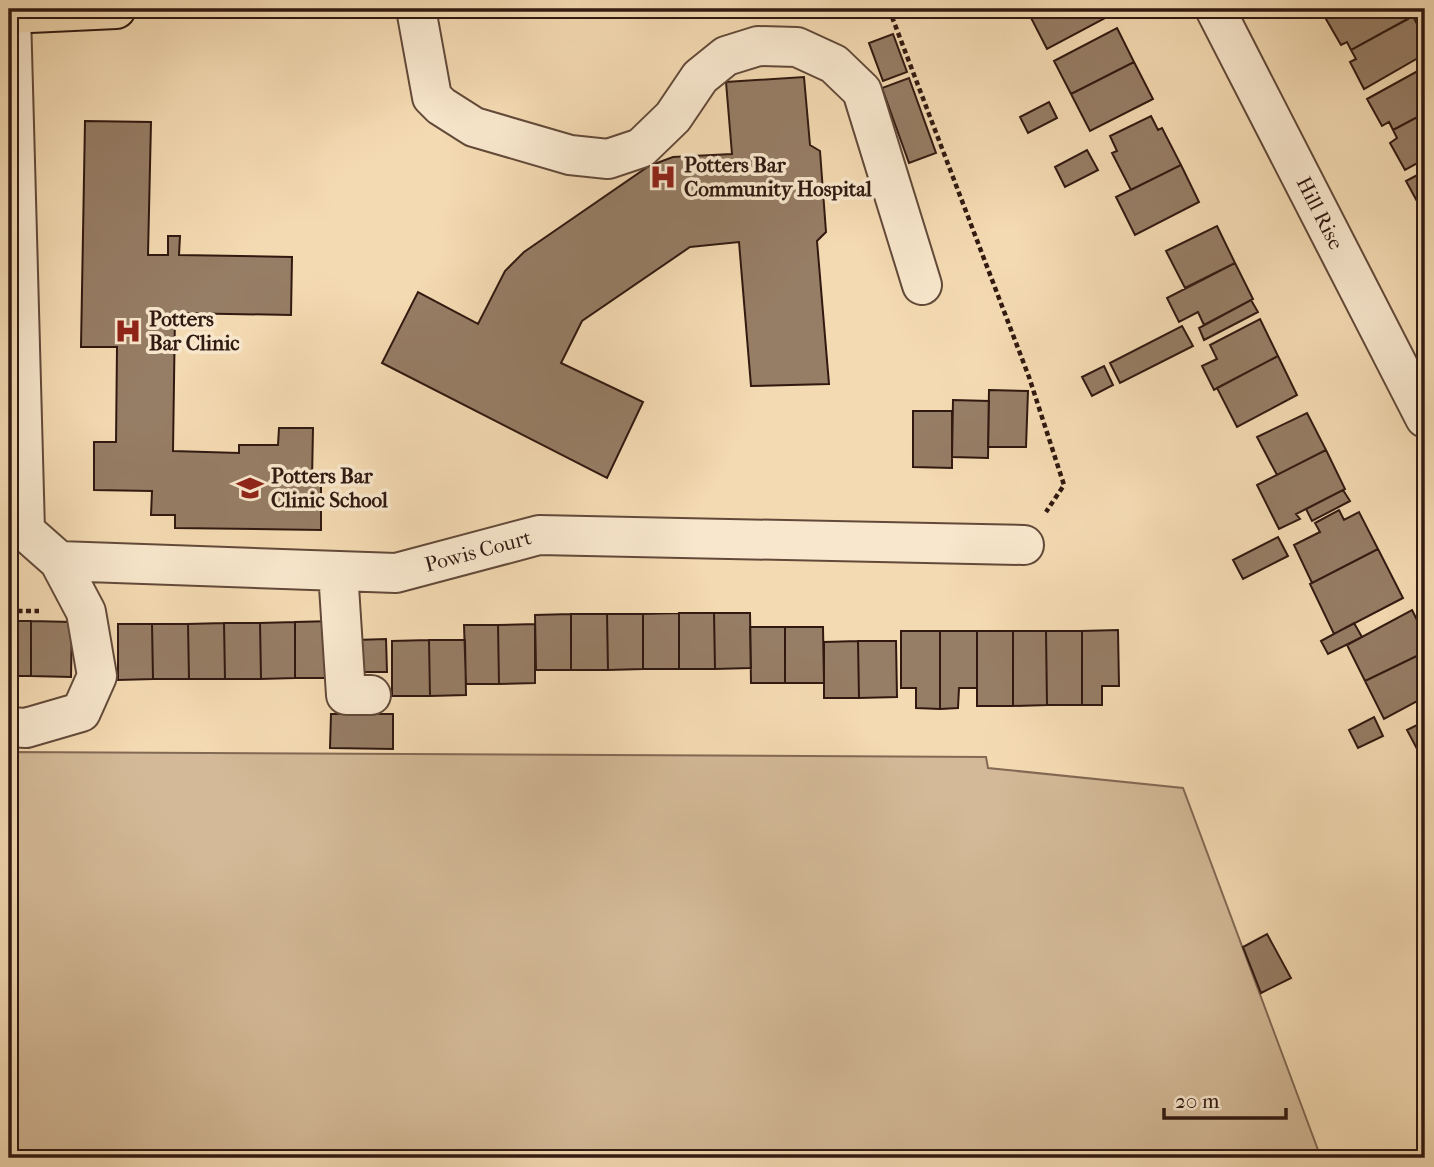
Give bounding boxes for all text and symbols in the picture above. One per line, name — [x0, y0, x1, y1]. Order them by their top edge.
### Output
place label: Potters Bar Community Hospital — [684, 153, 872, 201]
hospital icon: Potters Bar Community Hospital — [648, 162, 678, 192]
street label: Hill Rise — [1291, 173, 1349, 253]
place label: Potters Bar Clinic — [149, 307, 239, 355]
hospital icon: Potters Bar Clinic — [113, 316, 143, 346]
place label: Potters Bar Clinic School — [271, 464, 388, 512]
school or university icon: Potters Bar Clinic School — [235, 473, 265, 503]
street label: Powis Court — [422, 525, 534, 577]
scale bar — [1164, 1076, 1287, 1120]
text: 20 m — [1175, 1089, 1220, 1113]

